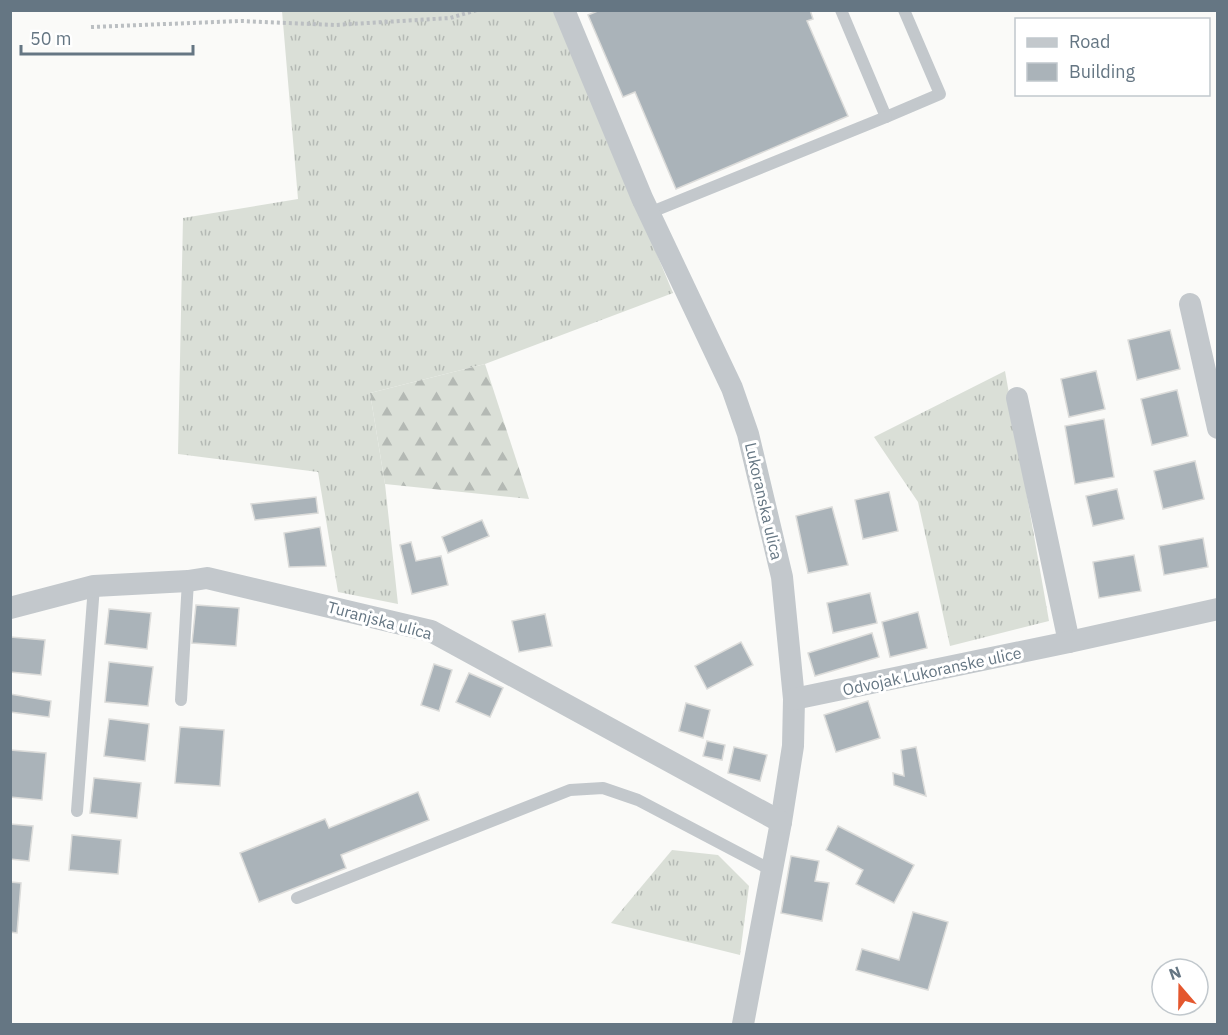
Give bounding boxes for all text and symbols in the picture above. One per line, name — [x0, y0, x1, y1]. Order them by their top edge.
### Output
scale bar — [21, 18, 194, 56]
legend — [1015, 18, 1210, 96]
text: 50 m — [30, 27, 72, 50]
text: Road — [1069, 30, 1110, 53]
text: Building — [1069, 60, 1136, 83]
street label: Lukoranska ulica — [741, 440, 787, 562]
street label: Turanjska ulica — [326, 596, 435, 644]
street label: Odvojak Lukoranske ulice — [841, 642, 1023, 700]
north arrow — [1150, 957, 1210, 1017]
text: N — [1166, 962, 1184, 984]

